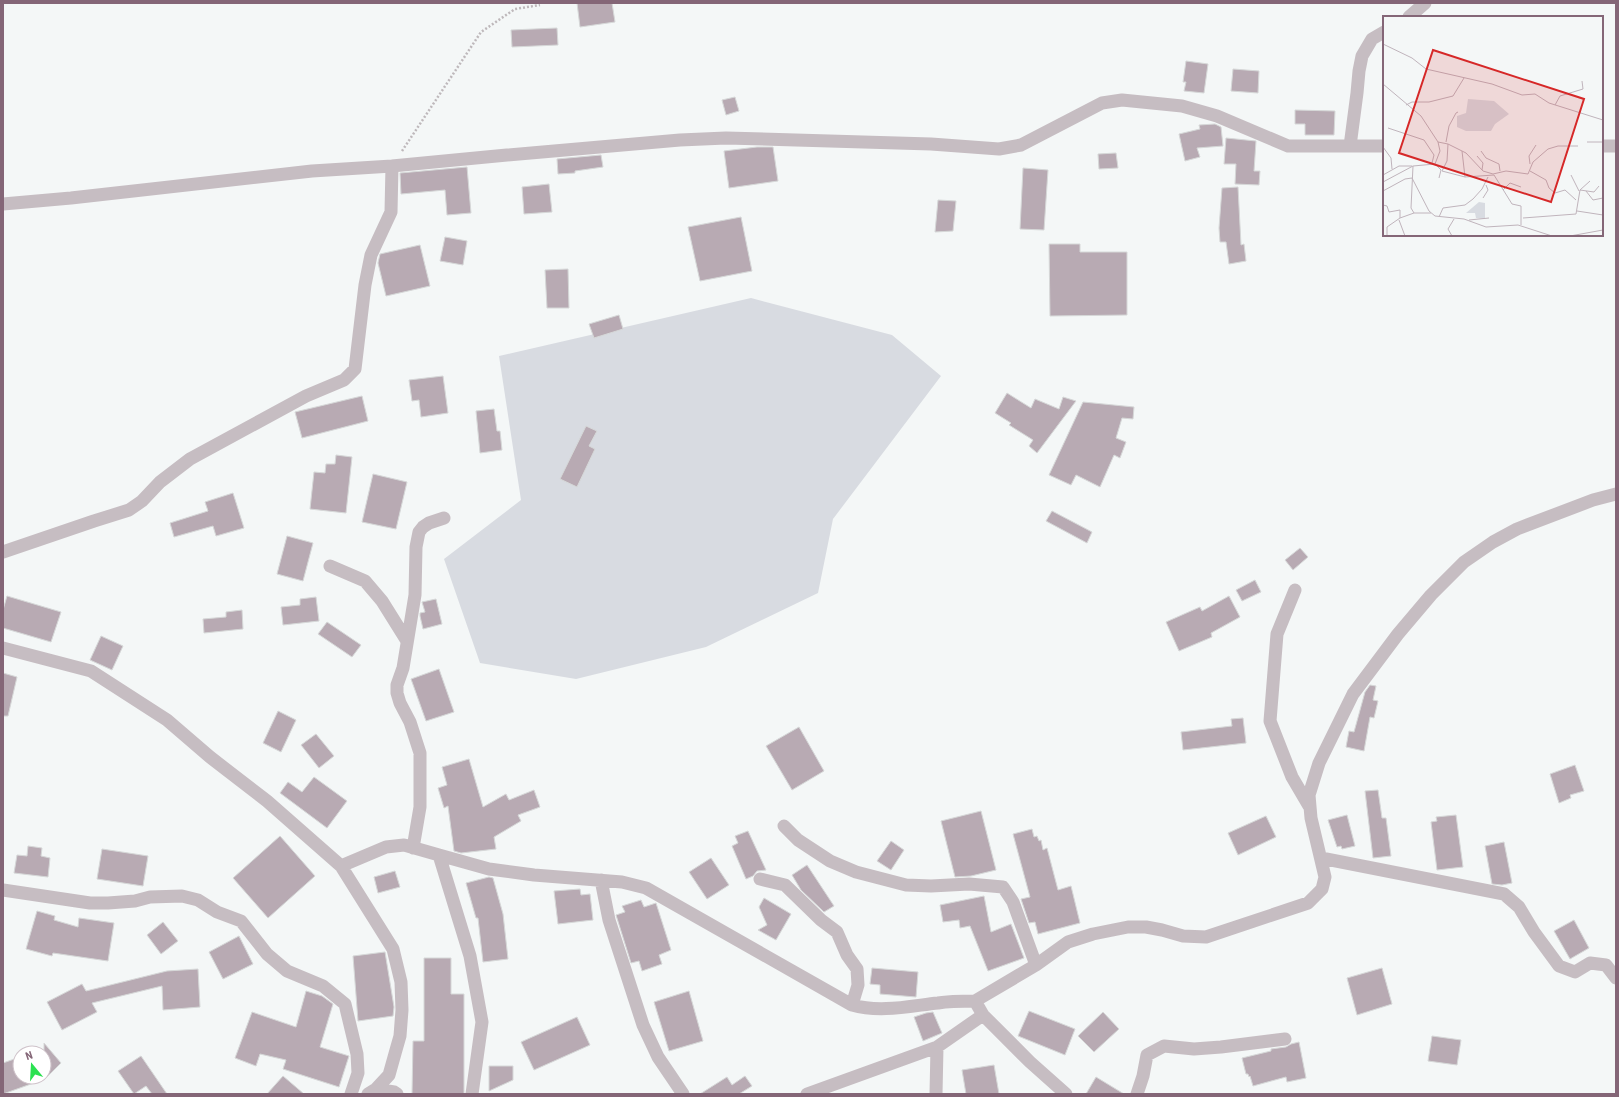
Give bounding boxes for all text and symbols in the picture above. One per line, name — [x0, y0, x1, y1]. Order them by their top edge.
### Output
inset map — [1383, 16, 1603, 236]
north arrow — [12, 1045, 52, 1085]
text: N — [24, 1049, 35, 1063]

